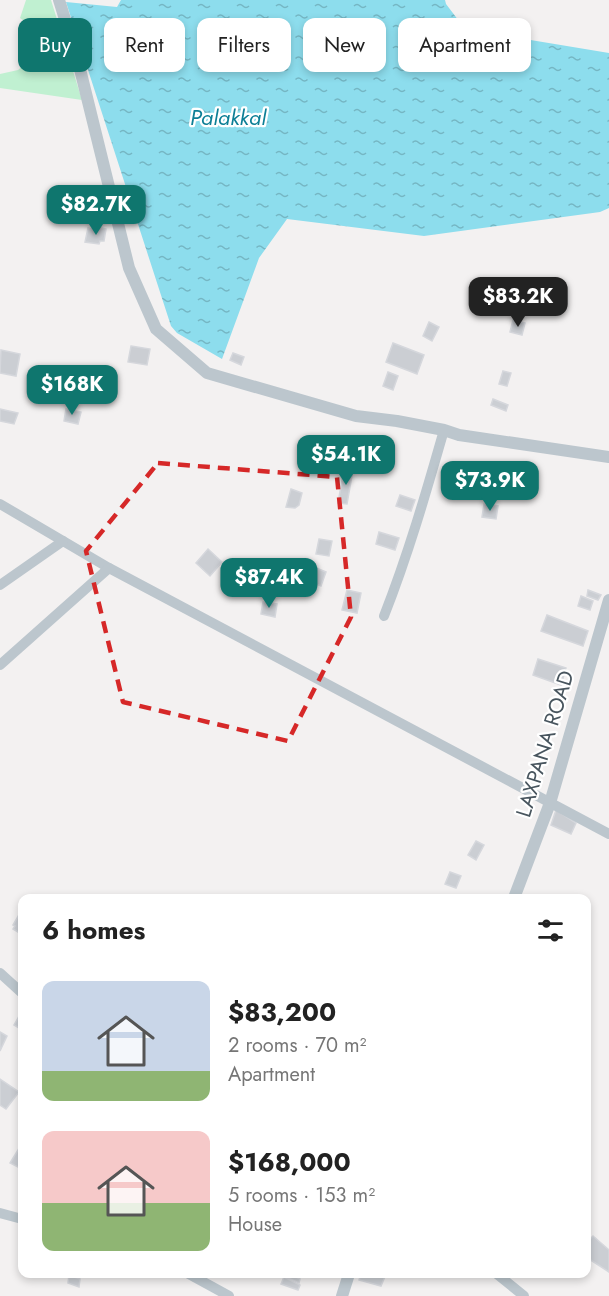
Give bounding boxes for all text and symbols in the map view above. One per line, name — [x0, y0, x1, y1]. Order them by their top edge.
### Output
chip: Buy — [18, 18, 92, 72]
chip: Rent — [104, 18, 185, 72]
chip: Filters — [197, 18, 291, 72]
chip: New — [303, 18, 386, 72]
chip: Apartment — [398, 18, 531, 72]
water label: Palakkal — [190, 101, 267, 133]
pin: $82.7K — [47, 185, 145, 236]
text: $82.7K — [61, 190, 131, 219]
pin: $83.2K — [469, 277, 567, 328]
text: $83.2K — [483, 282, 553, 311]
pin: $168K — [30, 365, 114, 416]
text: $168K — [41, 370, 103, 399]
pin: $54.1K — [297, 435, 395, 486]
text: $54.1K — [311, 440, 381, 469]
pin: $73.9K — [441, 461, 539, 512]
text: $73.9K — [455, 466, 525, 495]
pin: $87.4K — [220, 558, 318, 609]
text: $87.4K — [234, 563, 304, 592]
street label: LAXPANA ROAD — [508, 667, 582, 821]
text: 6 homes — [42, 911, 145, 949]
icon: filters — [534, 914, 567, 947]
text: $83,200 — [228, 993, 336, 1031]
icon: home — [90, 1005, 162, 1077]
text: 2 rooms · 70 m² — [228, 1031, 366, 1060]
text: Apartment — [228, 1060, 315, 1089]
text: $168,000 — [228, 1143, 351, 1181]
icon: home — [90, 1155, 162, 1227]
text: 5 rooms · 153 m² — [228, 1181, 375, 1210]
text: House — [228, 1210, 282, 1239]

